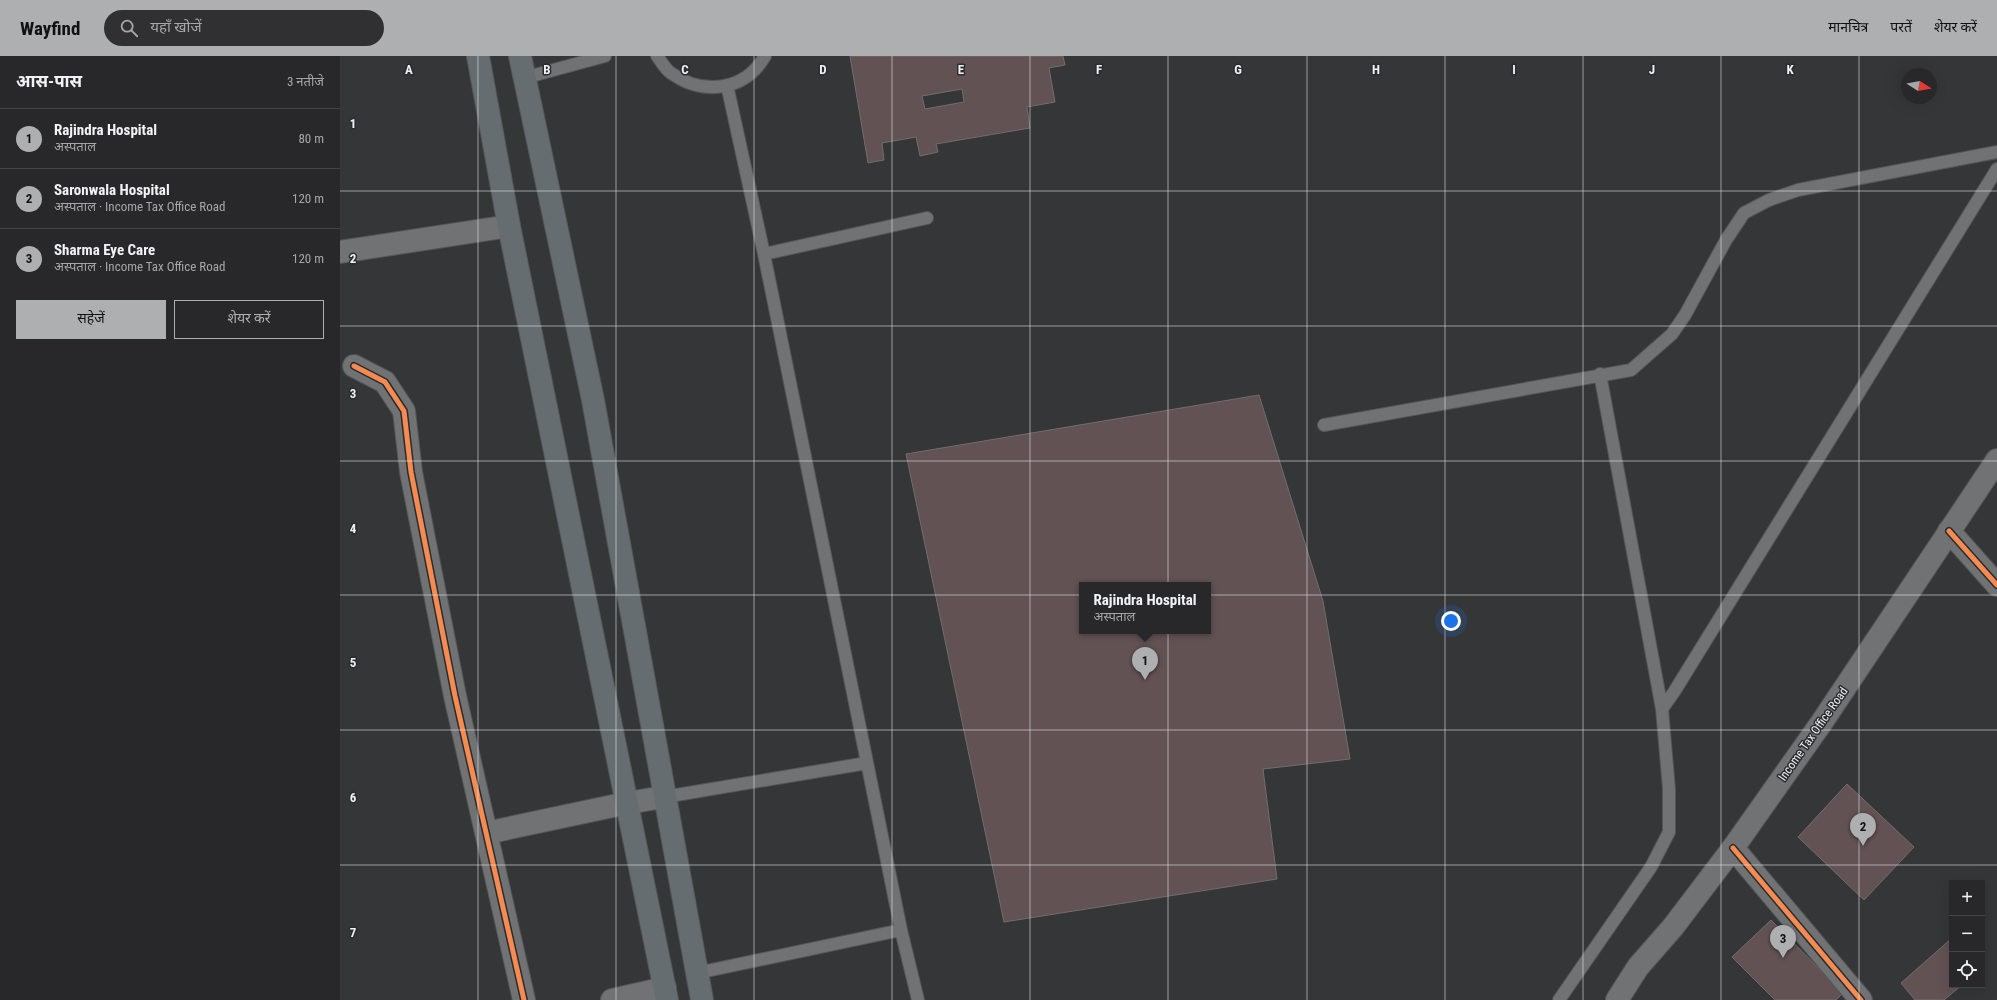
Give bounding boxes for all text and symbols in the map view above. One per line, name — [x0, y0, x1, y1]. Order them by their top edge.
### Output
search box — [104, 10, 384, 46]
text: Wayfind — [20, 17, 80, 40]
icon: search — [118, 17, 140, 39]
text: यहाँ खोजें — [150, 18, 202, 36]
text: मानचित्र — [1828, 19, 1868, 35]
text: परतें — [1890, 19, 1912, 35]
text: शेयर करें — [1934, 19, 1977, 35]
text: A — [405, 62, 413, 77]
text: B — [543, 62, 551, 77]
text: C — [681, 62, 689, 77]
text: D — [819, 62, 827, 77]
text: E — [958, 62, 965, 77]
text: F — [1096, 62, 1102, 77]
text: G — [1234, 62, 1242, 77]
text: H — [1372, 62, 1380, 77]
text: I — [1512, 62, 1516, 77]
text: J — [1649, 62, 1655, 77]
text: K — [1786, 62, 1794, 77]
north arrow — [1901, 68, 1937, 104]
text: आस-पास — [16, 71, 82, 91]
text: 3 नतीजे — [287, 74, 324, 89]
text: 1 — [350, 116, 356, 131]
text: Rajindra Hospital — [54, 121, 157, 139]
text: 1 — [26, 131, 32, 146]
text: 80 m — [298, 131, 324, 146]
text: अस्पताल — [54, 139, 96, 154]
text: Saronwala Hospital — [54, 181, 170, 199]
text: 2 — [26, 191, 32, 206]
text: 120 m — [292, 191, 324, 206]
text: अस्पताल · Income Tax Office Road — [54, 199, 225, 214]
text: Sharma Eye Care — [54, 241, 155, 259]
text: 3 — [26, 251, 32, 266]
text: 120 m — [292, 251, 324, 266]
text: 2 — [350, 251, 357, 266]
text: अस्पताल · Income Tax Office Road — [54, 259, 225, 274]
button: सहेजें — [16, 300, 166, 339]
button: शेयर करें — [174, 300, 324, 339]
text: 3 — [350, 386, 356, 401]
text: 4 — [350, 521, 357, 536]
popup — [1079, 582, 1211, 634]
text: Rajindra Hospital — [1093, 591, 1197, 609]
text: अस्पताल — [1093, 609, 1135, 624]
your location — [1441, 611, 1461, 631]
pin: 1 — [1132, 647, 1158, 680]
text: 5 — [350, 655, 357, 670]
street label: Income Tax Office Road — [1775, 684, 1851, 784]
text: 6 — [350, 790, 357, 805]
pin: 2 — [1850, 813, 1876, 846]
map controls — [1949, 880, 1985, 988]
button: + — [1949, 880, 1985, 916]
button: − — [1949, 916, 1985, 952]
text: 7 — [350, 925, 357, 940]
pin: 3 — [1770, 925, 1796, 958]
button: locate — [1949, 952, 1985, 988]

